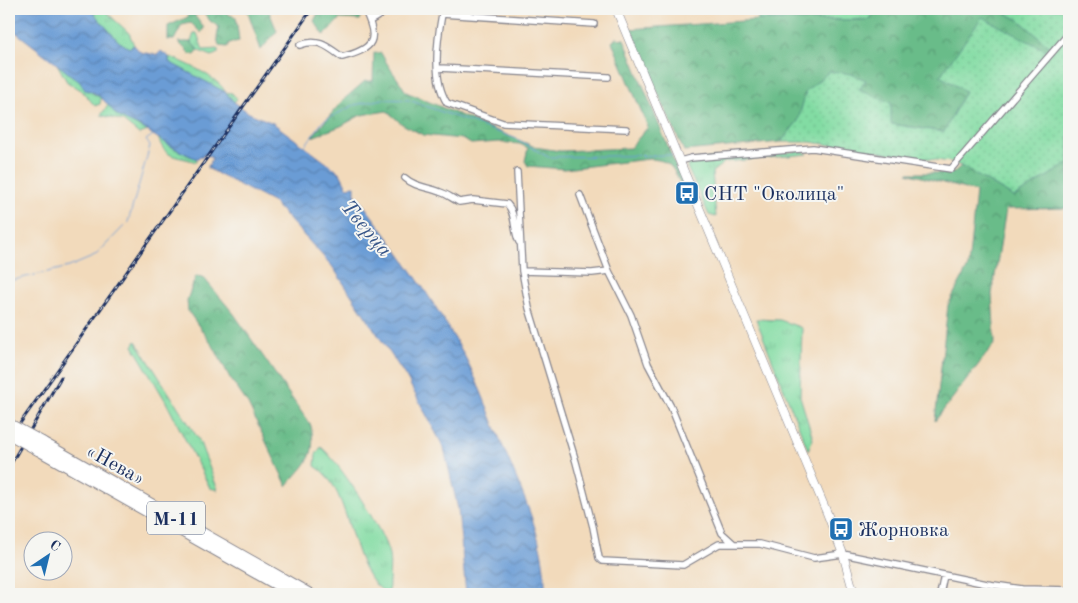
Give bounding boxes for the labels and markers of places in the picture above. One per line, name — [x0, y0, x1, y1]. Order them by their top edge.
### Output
bus stop icon: СНТ "Околица" — [674, 180, 700, 206]
place label: СНТ "Околица" — [704, 185, 844, 205]
bus stop icon: Жорновка — [828, 516, 854, 542]
place label: Жорновка — [858, 521, 949, 541]

